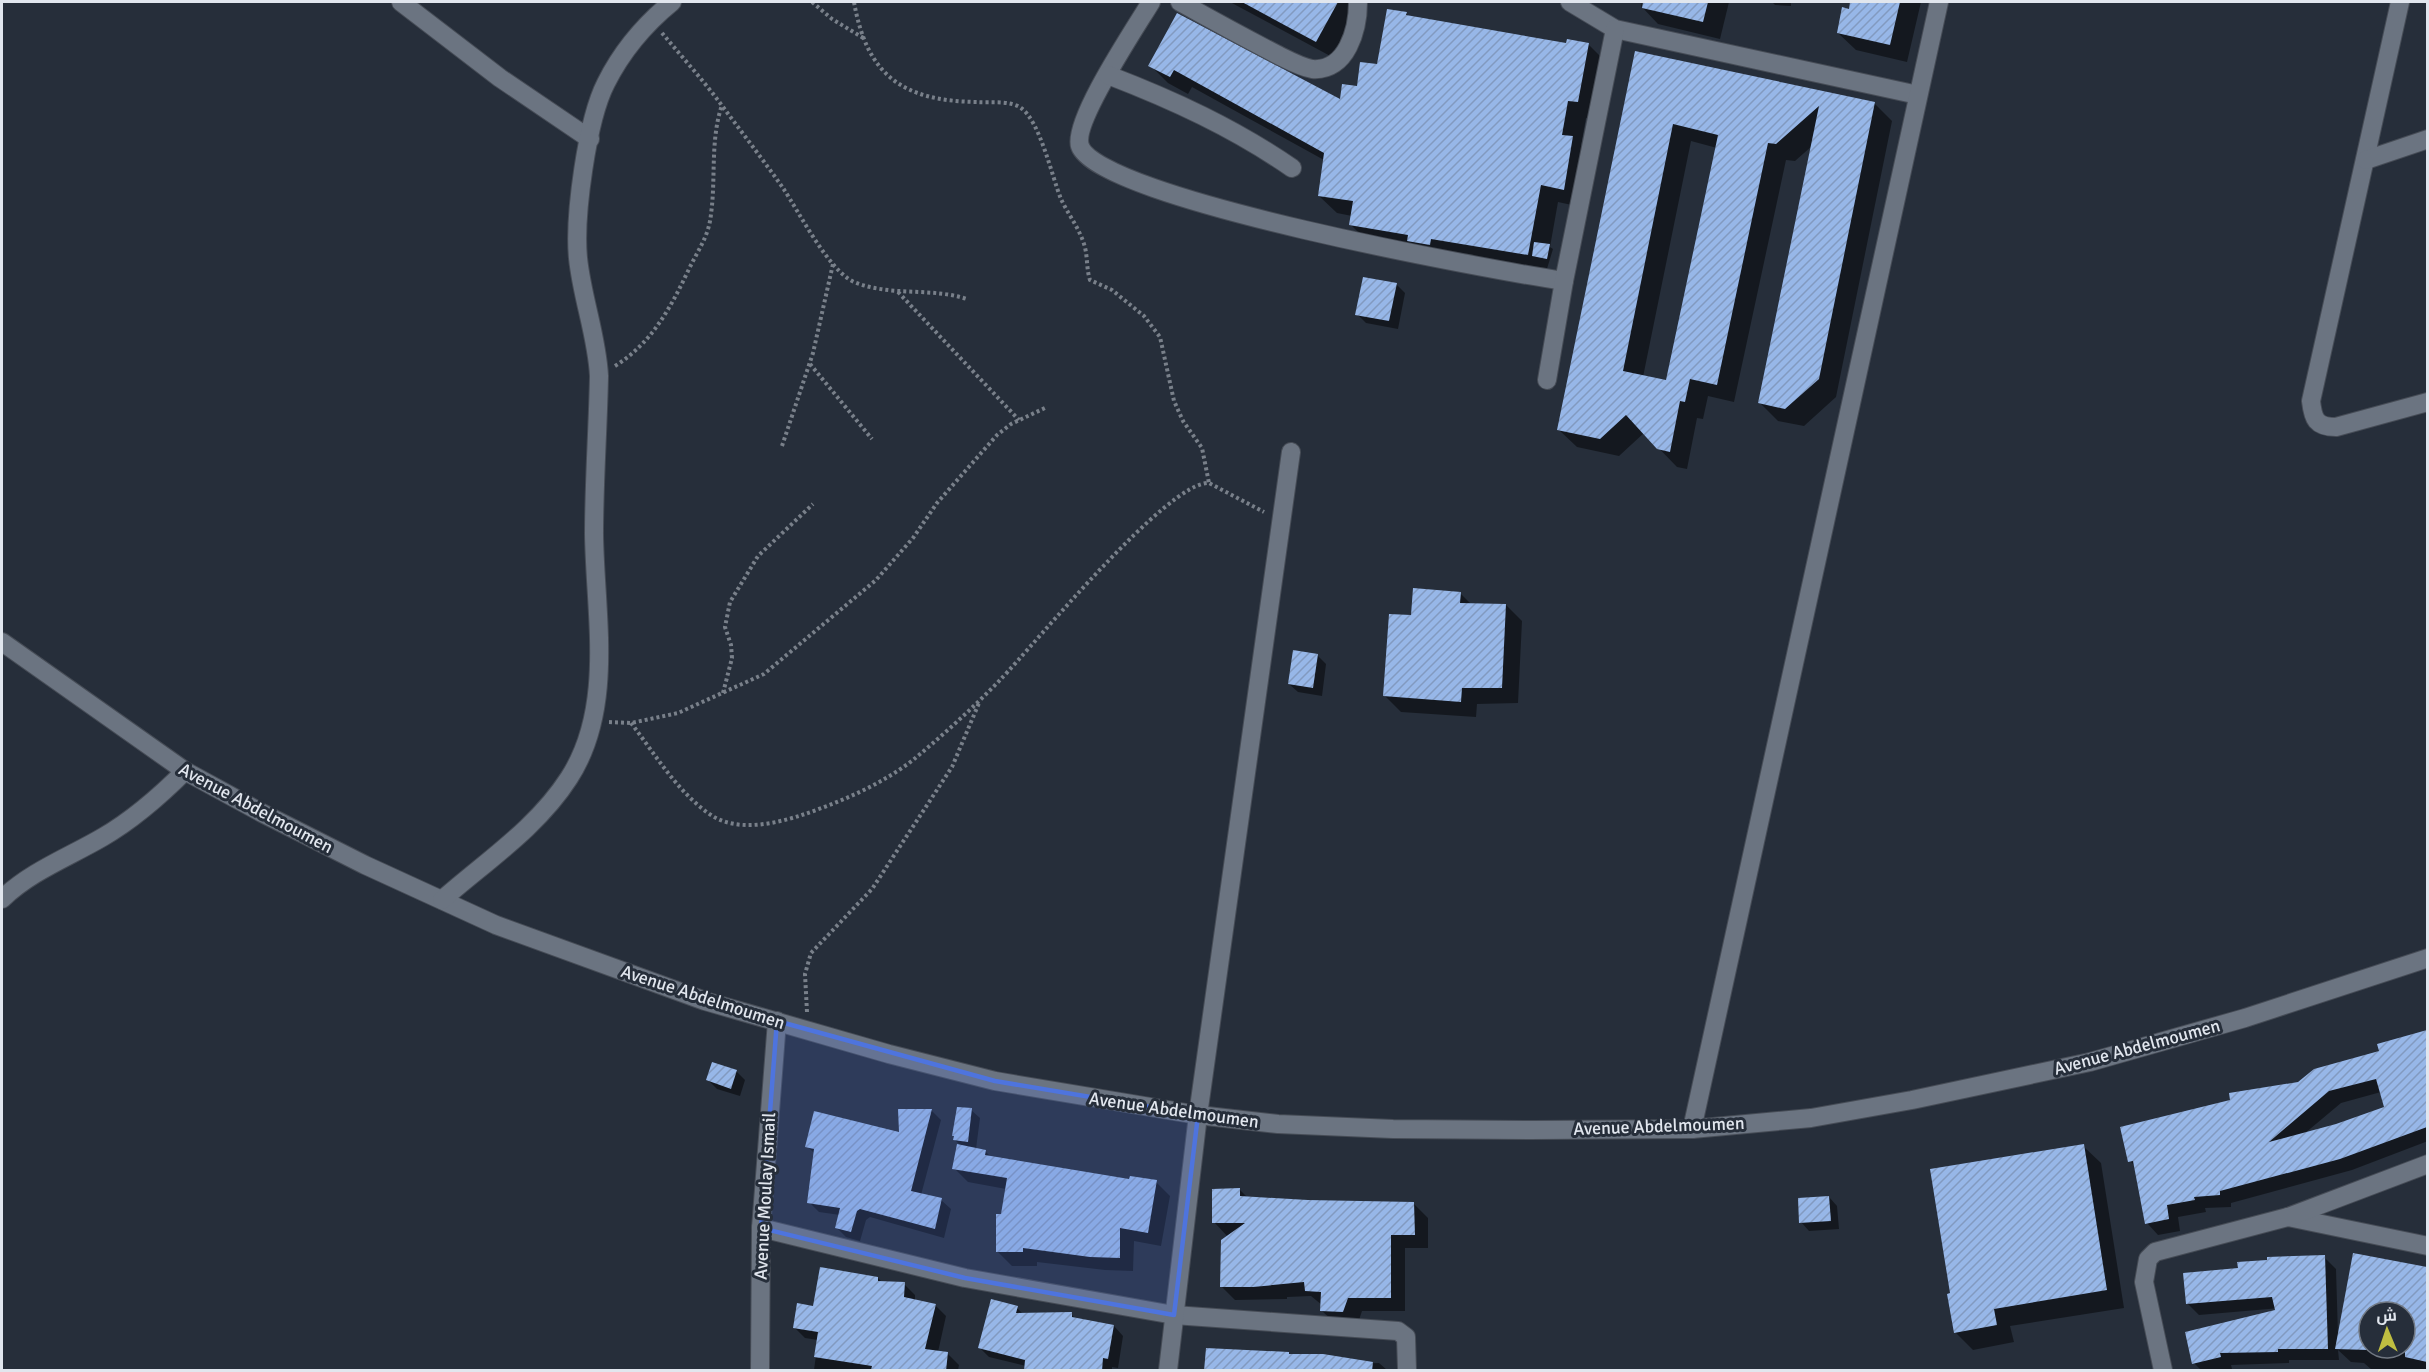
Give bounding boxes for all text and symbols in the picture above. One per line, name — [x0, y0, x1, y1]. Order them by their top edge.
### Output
street label: Avenue Abdelmoumen — [175, 758, 337, 858]
street label: Avenue Abdelmoumen — [618, 960, 788, 1034]
street label: Avenue Abdelmoumen — [2051, 1014, 2223, 1080]
street label: Avenue Abdelmoumen — [1088, 1087, 1260, 1133]
street label: Avenue Moulay Ismail — [750, 1112, 780, 1280]
street label: Avenue Abdelmoumen — [1573, 1112, 1745, 1140]
north arrow — [2357, 1300, 2417, 1360]
text: ش — [2376, 1306, 2397, 1326]

